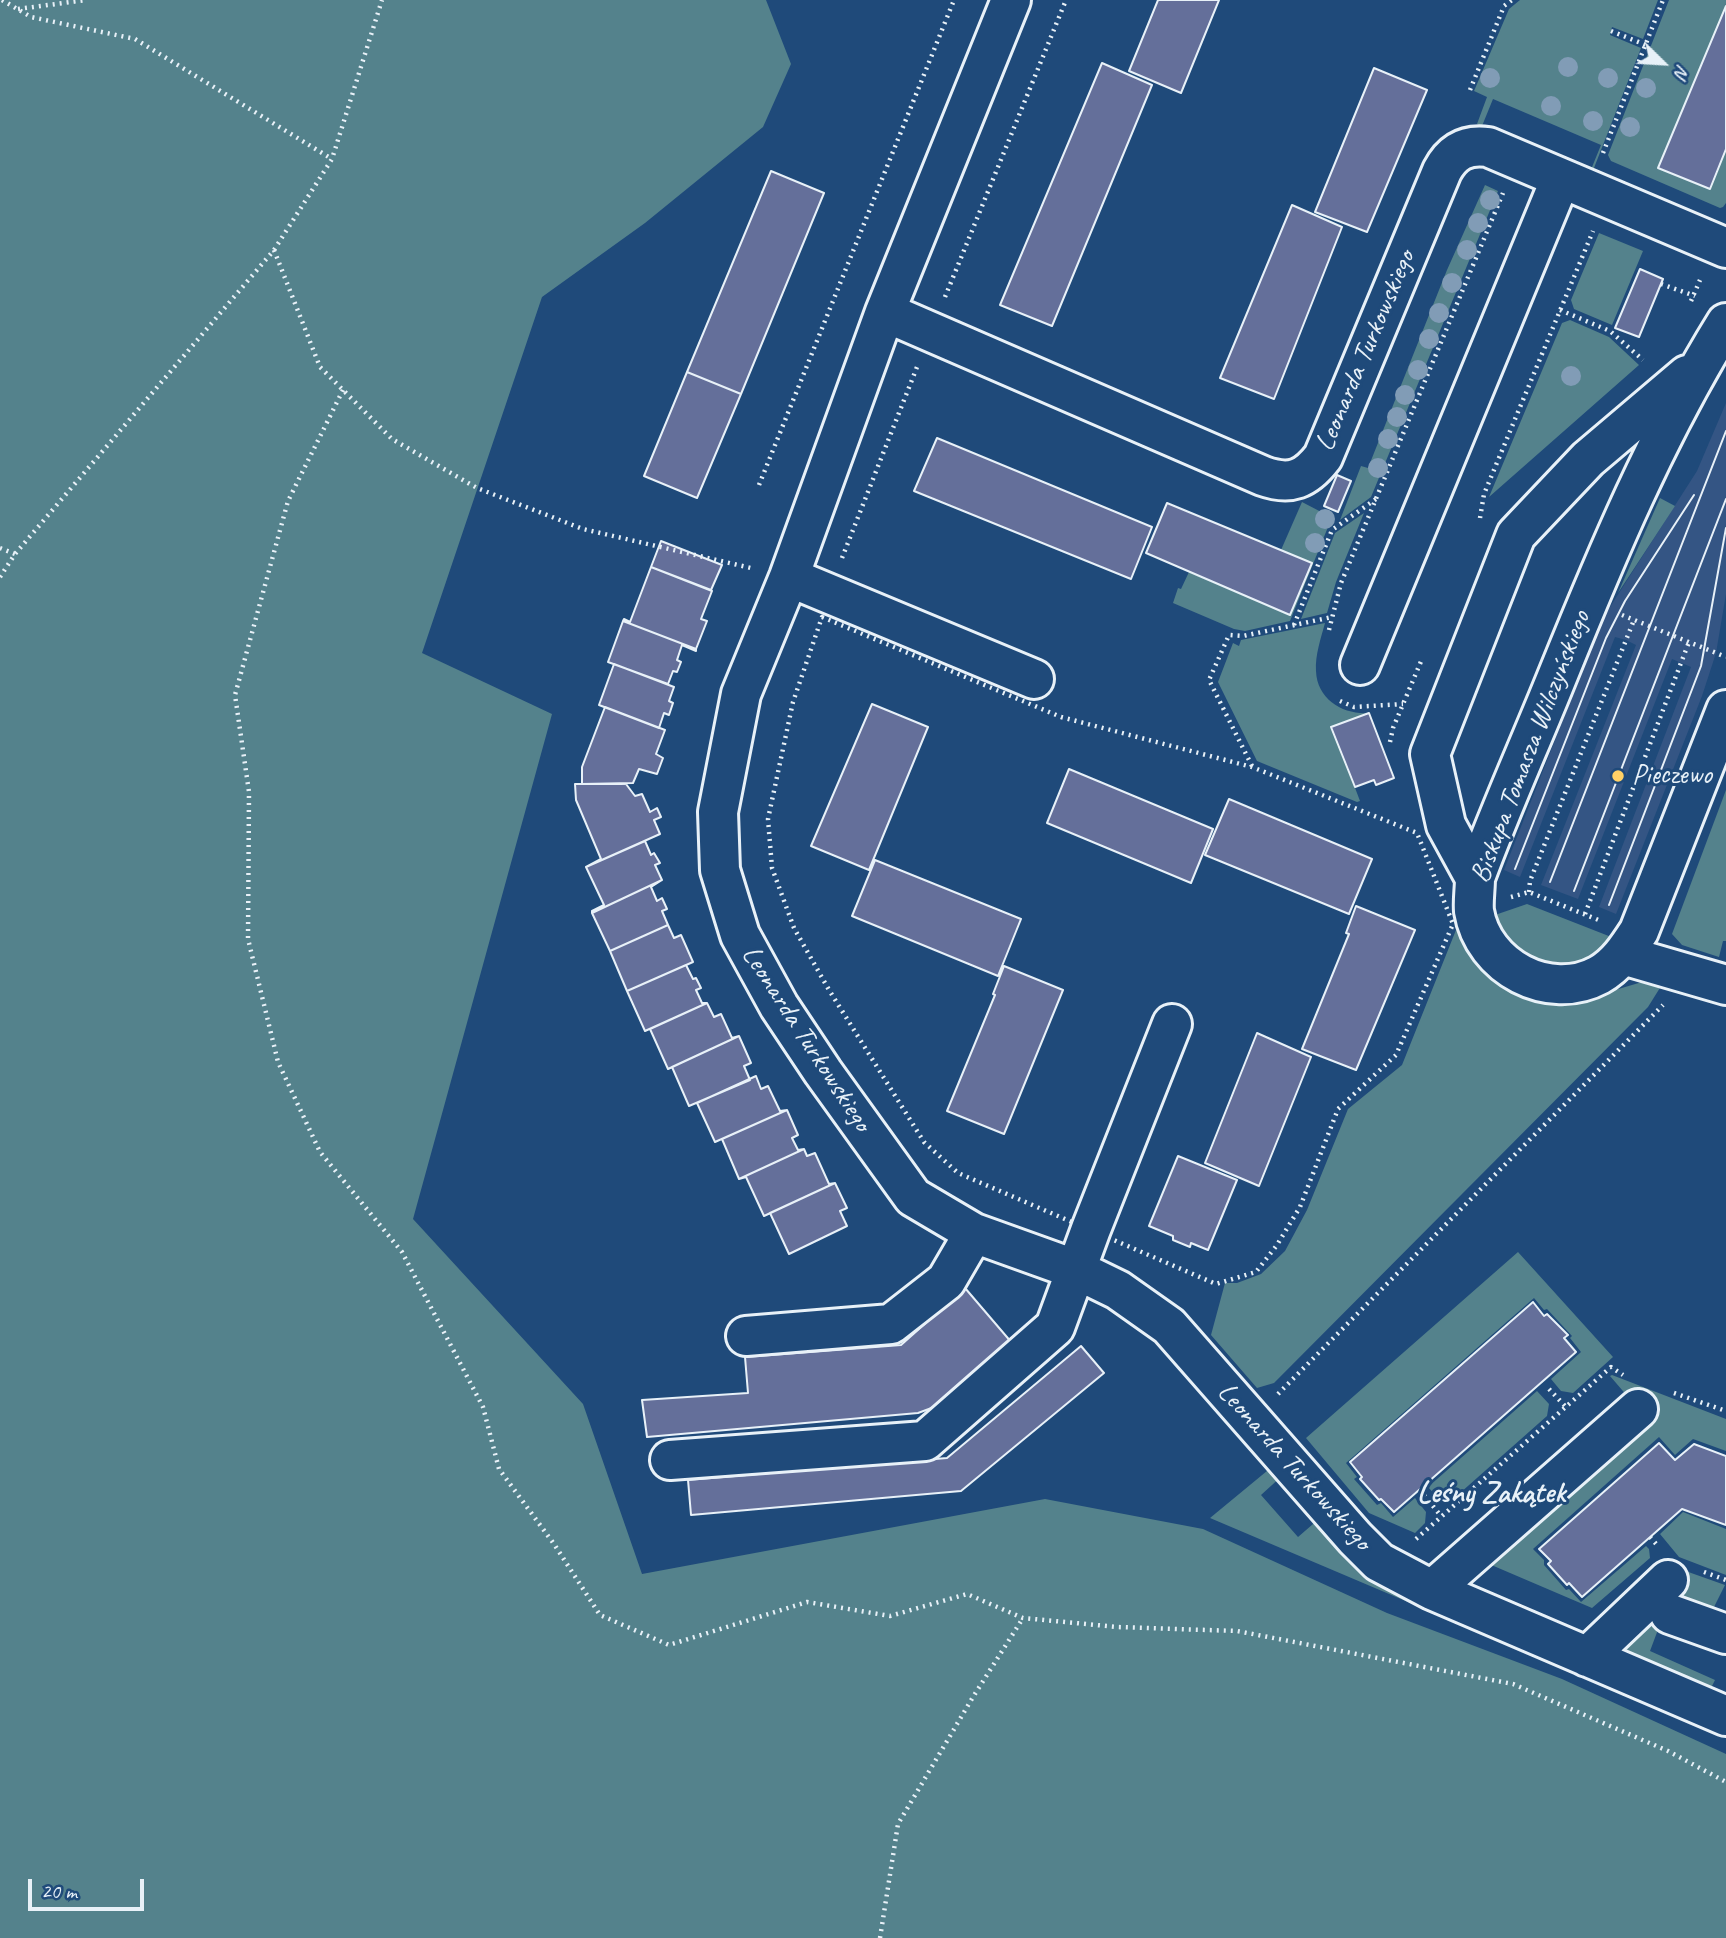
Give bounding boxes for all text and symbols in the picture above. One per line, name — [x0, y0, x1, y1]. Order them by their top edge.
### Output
north arrow — [1628, 28, 1698, 98]
text: N — [1669, 61, 1696, 82]
street label: Leonarda Turkowskiego — [1309, 246, 1423, 456]
street label: Biskupa Tomasza Wilczyńskiego — [1464, 606, 1598, 888]
place label: Pieczewo — [1632, 759, 1712, 793]
marker: Pieczewo — [1610, 768, 1626, 784]
street label: Leonarda Turkowskiego — [734, 940, 878, 1138]
street label: Leonarda Turkowskiego — [1210, 1376, 1378, 1558]
district label: Leśny Zakątek — [1417, 1476, 1565, 1512]
scale bar — [32, 1864, 147, 1908]
text: 20 m — [41, 1878, 77, 1904]

